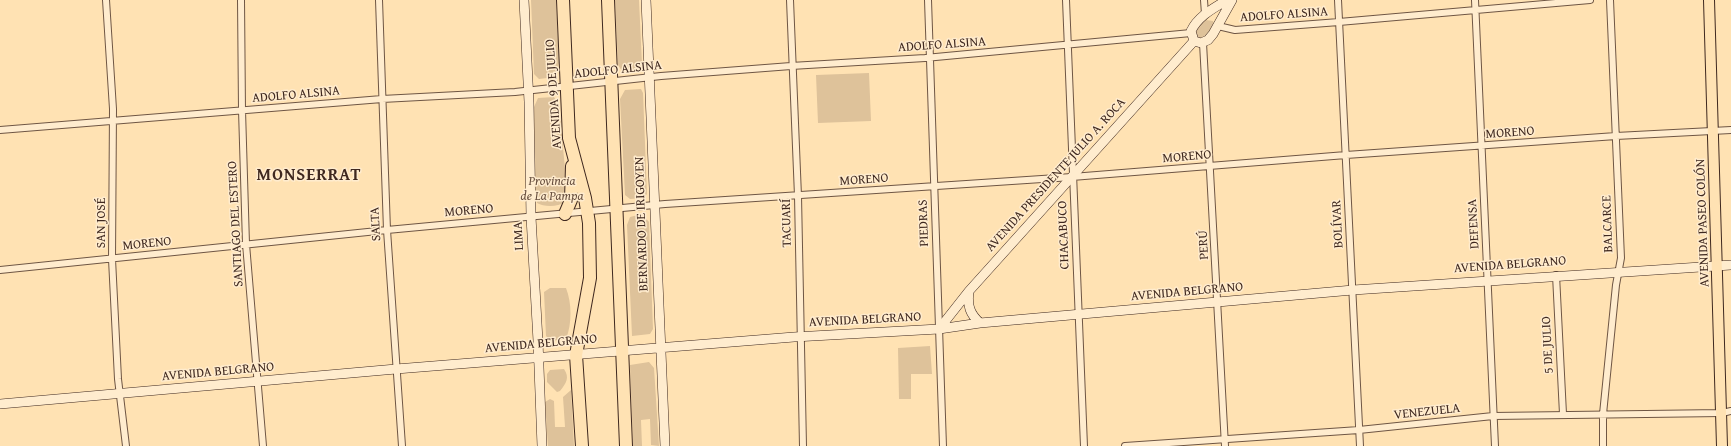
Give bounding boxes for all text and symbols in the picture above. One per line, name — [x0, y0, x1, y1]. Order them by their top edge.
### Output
street label: ADOLFO ALSINA — [1240, 4, 1328, 26]
street label: ADOLFO ALSINA — [898, 34, 986, 56]
street label: AVENIDA 9 DE JULIO — [542, 39, 566, 149]
street label: ADOLFO ALSINA — [573, 58, 663, 82]
street label: ADOLFO ALSINA — [251, 83, 341, 107]
street label: AVENIDA PRESIDENTE JULIO A. ROCA — [983, 95, 1129, 255]
street label: MORENO — [1485, 124, 1535, 142]
street label: MORENO — [1162, 147, 1212, 167]
street label: BERNARDO DE IRIGOYEN — [632, 156, 652, 292]
street label: AVENIDA PASEO COLÓN — [1693, 159, 1713, 287]
street label: SANTIAGO DEL ESTERO — [225, 161, 247, 287]
district label: MONSERRAT — [257, 166, 361, 186]
street label: MORENO — [839, 171, 889, 189]
park label: Provincia de La Pampa — [521, 174, 583, 205]
street label: BALCARCE — [1599, 195, 1617, 253]
street label: SAN JOSÉ — [94, 198, 110, 248]
street label: TACUARÍ — [779, 199, 795, 247]
street label: PIEDRAS — [915, 199, 933, 247]
street label: DEFENSA — [1465, 199, 1483, 249]
street label: CHACABUCO — [1055, 200, 1073, 270]
street label: BOLÍVAR — [1329, 200, 1347, 248]
street label: MORENO — [444, 201, 494, 221]
street label: SALTA — [367, 207, 385, 241]
street label: LIMA — [510, 221, 528, 251]
street label: PERÚ — [1195, 230, 1213, 260]
street label: MORENO — [122, 234, 172, 254]
street label: AVENIDA BELGRANO — [1453, 253, 1567, 277]
street label: AVENIDA BELGRANO — [1130, 279, 1244, 305]
street label: AVENIDA BELGRANO — [808, 309, 922, 331]
street label: 5 DE JULIO — [1539, 316, 1557, 374]
street label: AVENIDA BELGRANO — [484, 331, 598, 357]
street label: AVENIDA BELGRANO — [161, 359, 275, 385]
street label: VENEZUELA — [1393, 401, 1461, 423]

